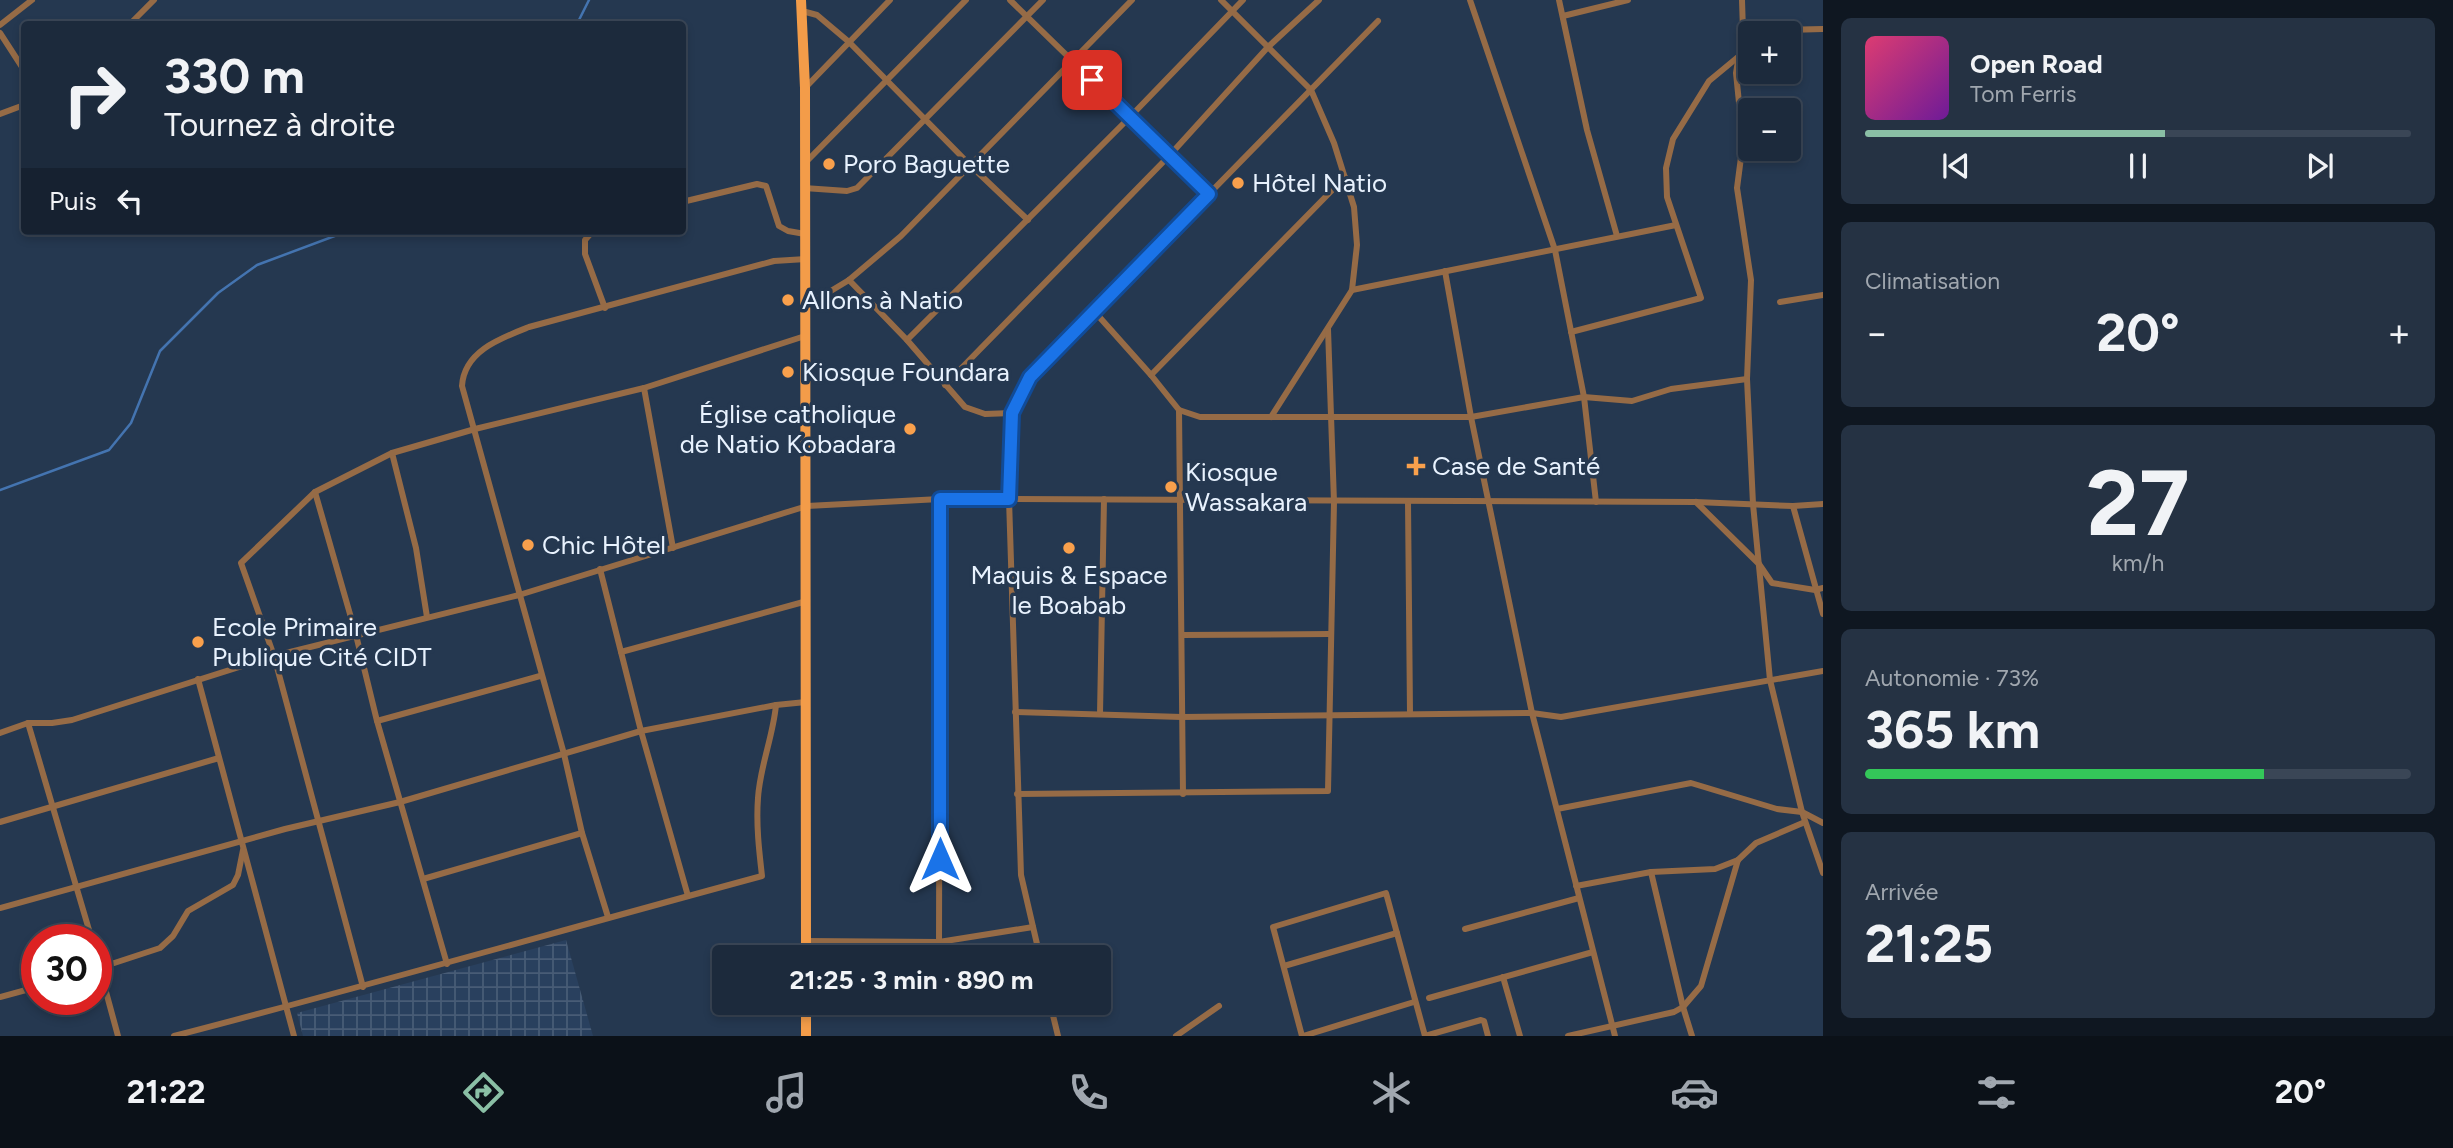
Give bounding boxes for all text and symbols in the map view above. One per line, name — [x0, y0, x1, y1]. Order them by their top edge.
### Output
map controls — [1738, 21, 1801, 161]
button: + — [1738, 21, 1801, 84]
text: 330 m — [164, 46, 305, 105]
text: Open Road — [1970, 48, 2103, 80]
icon: right — [49, 49, 140, 140]
pin — [1062, 50, 1122, 110]
icon: arrive — [1073, 61, 1111, 99]
text: Tom Ferris — [1970, 80, 2076, 108]
button: − — [1738, 98, 1801, 161]
text: Tournez à droite — [164, 106, 395, 144]
icon: previous — [1937, 147, 1975, 185]
icon: pause — [2119, 147, 2157, 185]
icon: next — [2301, 147, 2339, 185]
place label: Poro Baguette — [843, 148, 1010, 180]
marker: Poro Baguette — [821, 156, 837, 172]
place label: Hôtel Natio — [1252, 167, 1387, 199]
marker: Hôtel Natio — [1230, 175, 1246, 191]
icon: left — [111, 182, 149, 220]
text: Puis — [49, 185, 97, 217]
text: Climatisation — [1865, 267, 2000, 295]
place label: Allons à Natio — [802, 284, 963, 316]
marker: Allons à Natio — [780, 292, 796, 308]
text: 20° — [2096, 302, 2180, 364]
text: − — [1865, 310, 1889, 356]
text: + — [2387, 310, 2411, 356]
place label: Kiosque Foundara — [802, 356, 1010, 388]
marker: Kiosque Foundara — [780, 364, 796, 380]
place label: Église catholique de Natio Kobadara — [680, 398, 896, 460]
marker: Église catholique de Natio Kobadara — [902, 421, 918, 437]
text: 27 — [2086, 449, 2190, 558]
place label: Case de Santé — [1432, 450, 1600, 482]
place label: Kiosque Wassakara — [1185, 456, 1307, 518]
marker: Case de Santé — [1406, 456, 1426, 476]
marker: Kiosque Wassakara — [1163, 479, 1179, 495]
place label: Chic Hôtel — [542, 529, 666, 561]
marker: Chic Hôtel — [520, 537, 536, 553]
marker: Maquis & Espace le Boabab — [1061, 540, 1077, 556]
text: km/h — [2112, 549, 2164, 577]
place label: Maquis & Espace le Boabab — [971, 559, 1167, 621]
place label: Ecole Primaire Publique Cité CIDT — [212, 611, 432, 673]
marker: Ecole Primaire Publique Cité CIDT — [190, 634, 206, 650]
text: Autonomie · 73% — [1865, 664, 2039, 692]
text: 365 km — [1865, 699, 2040, 761]
position arrow — [903, 822, 977, 896]
text: Arrivée — [1865, 878, 1938, 906]
text: 21:25 — [1865, 913, 1993, 975]
speed limit sign: 30 — [21, 924, 112, 1015]
text: 21:25 · 3 min · 890 m — [790, 964, 1033, 996]
icon: directions — [459, 1068, 508, 1117]
icon: music — [762, 1068, 811, 1117]
icon: phone — [1064, 1068, 1113, 1117]
icon: climate — [1367, 1068, 1416, 1117]
icon: car — [1670, 1068, 1719, 1117]
icon: filters — [1972, 1068, 2021, 1117]
text: 21:22 — [127, 1073, 206, 1111]
text: 20° — [2275, 1073, 2326, 1111]

